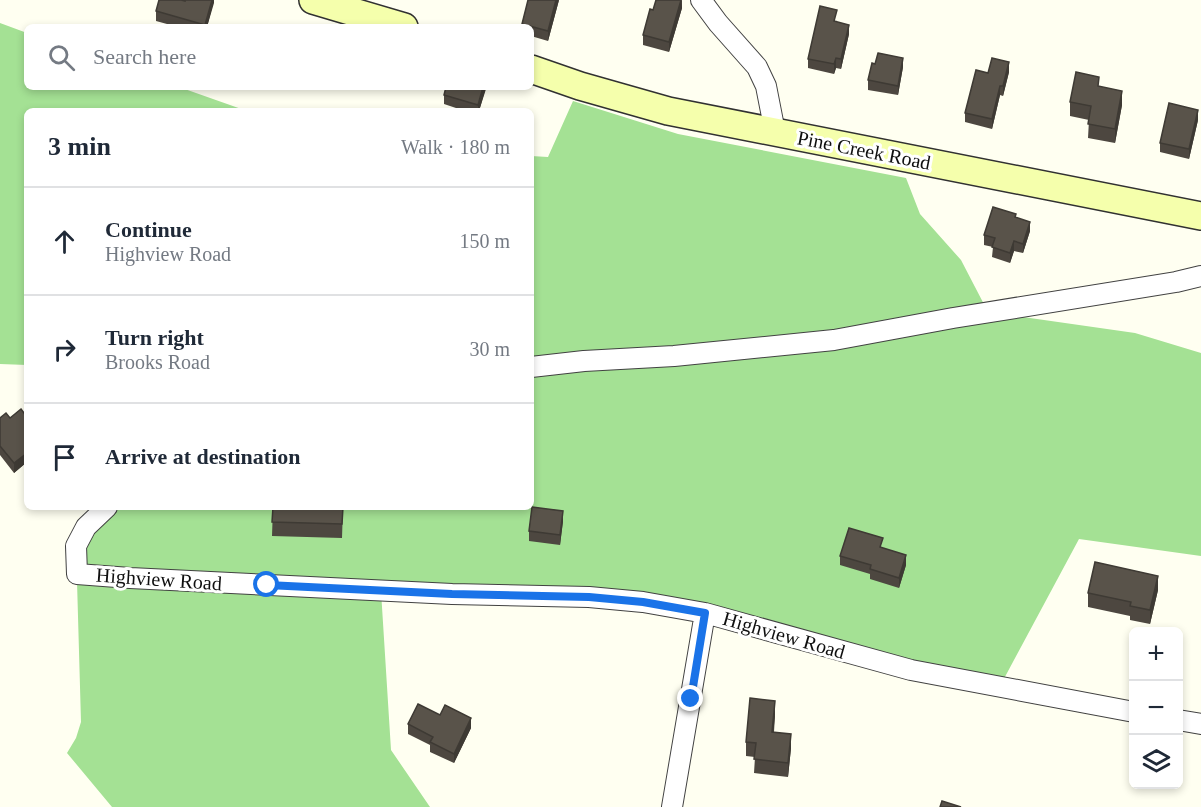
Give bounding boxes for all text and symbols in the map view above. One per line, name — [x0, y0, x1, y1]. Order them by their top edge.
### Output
search box — [24, 24, 534, 90]
icon: search — [45, 41, 78, 74]
text: Search here — [93, 44, 196, 69]
street label: Pine Creek Road — [795, 126, 933, 174]
text: 3 min — [48, 132, 111, 161]
text: Walk · 180 m — [401, 136, 510, 158]
text: Continue — [105, 217, 192, 242]
icon: ahead — [48, 225, 81, 258]
text: 150 m — [459, 230, 510, 252]
text: Highview Road — [105, 243, 231, 265]
text: Turn right — [105, 325, 204, 350]
icon: right — [48, 333, 81, 366]
text: 30 m — [469, 338, 510, 360]
text: Brooks Road — [105, 351, 210, 373]
icon: arrive — [48, 441, 81, 474]
text: Arrive at destination — [105, 444, 301, 469]
street label: Highview Road — [95, 564, 223, 595]
route start — [253, 571, 279, 597]
street label: Highview Road — [720, 607, 848, 664]
map controls — [1129, 627, 1183, 789]
button: + — [1129, 627, 1183, 681]
button: − — [1129, 681, 1183, 735]
route end — [677, 685, 703, 711]
button: layers — [1129, 735, 1183, 789]

